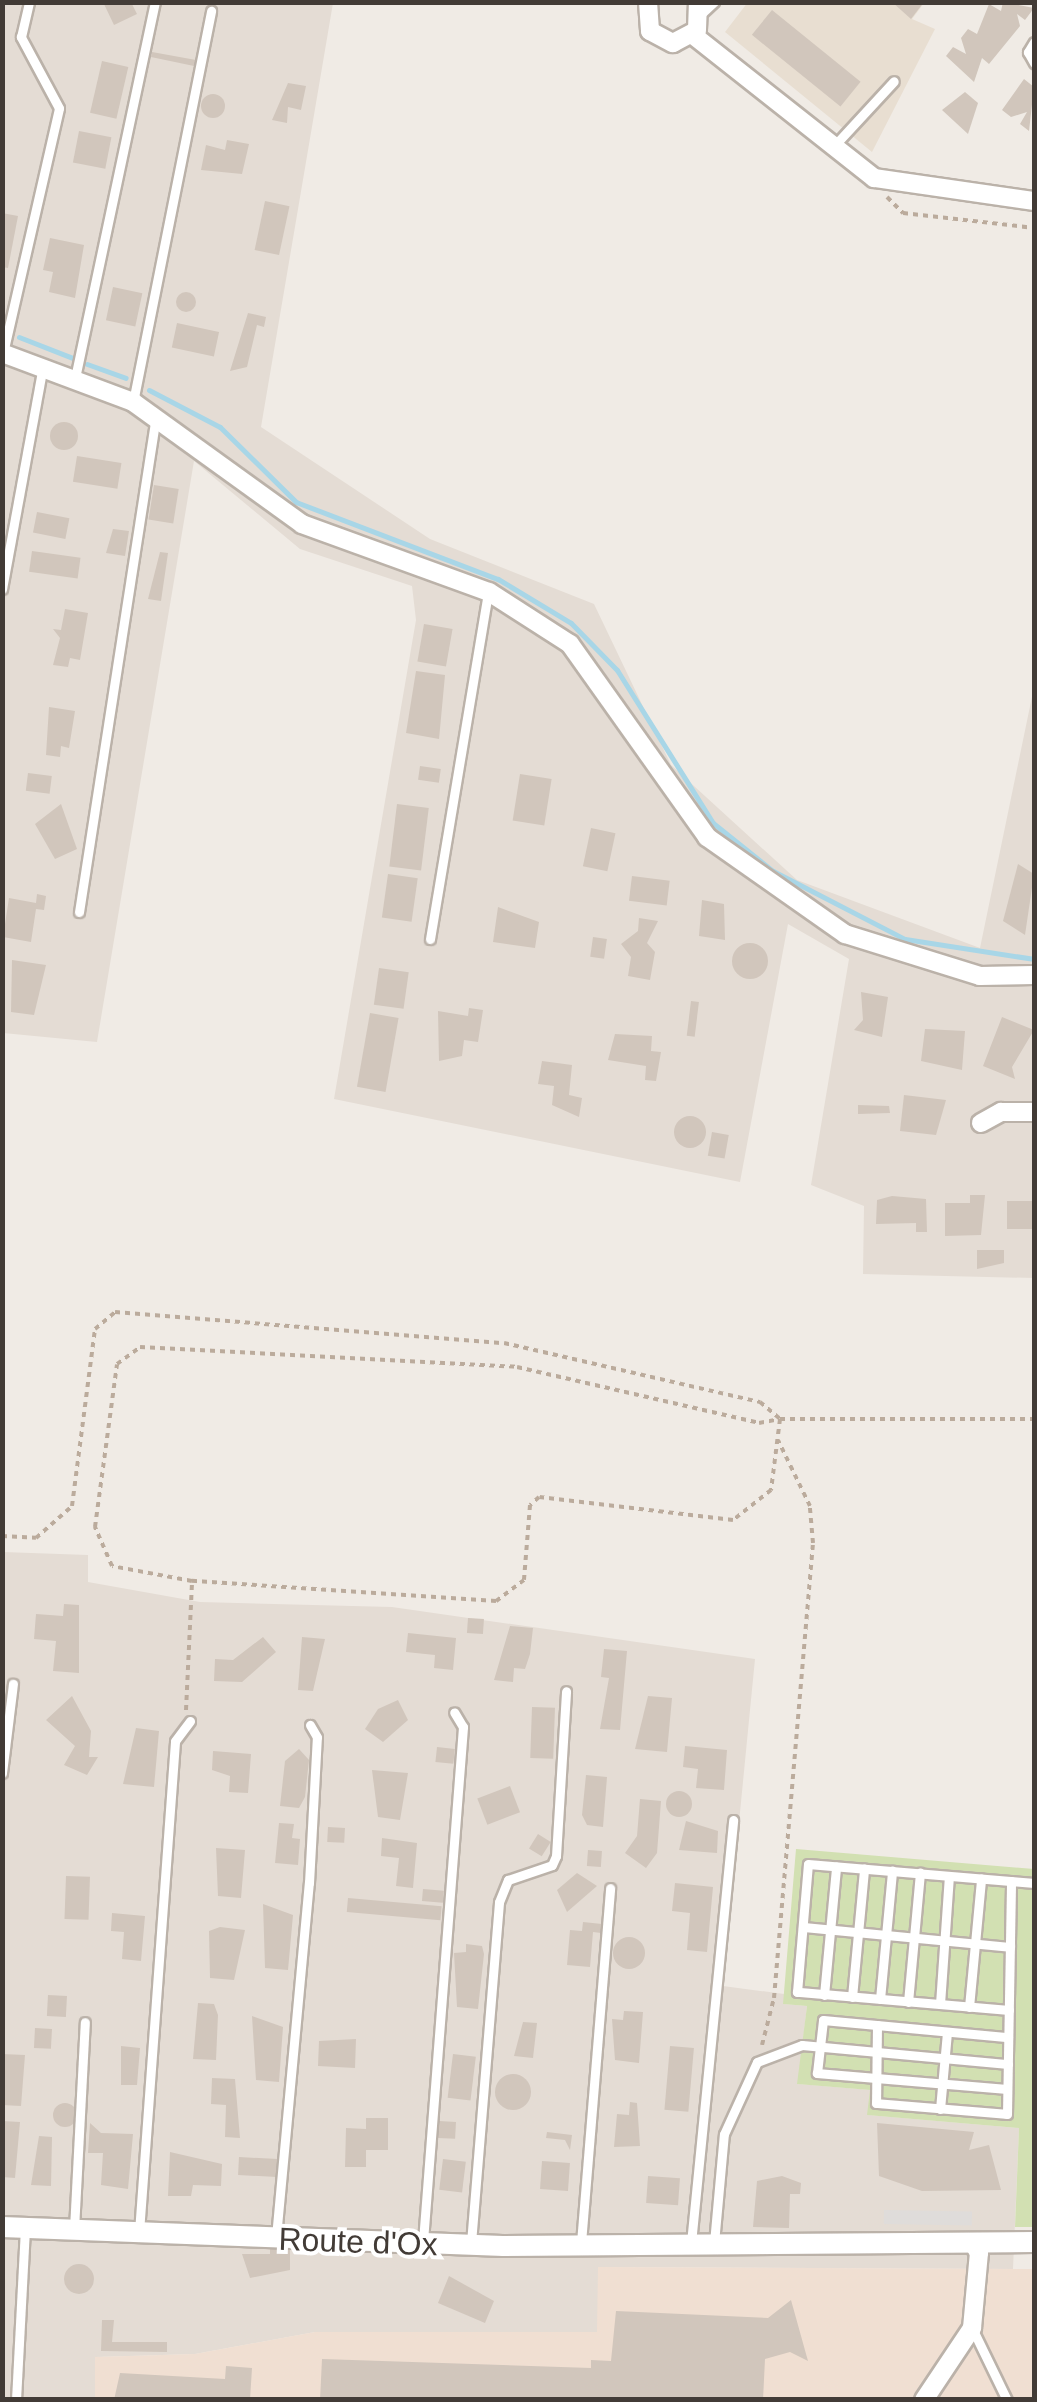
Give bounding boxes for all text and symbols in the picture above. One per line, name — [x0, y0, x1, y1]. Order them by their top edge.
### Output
street label: Route d'Ox — [278, 2220, 438, 2264]

